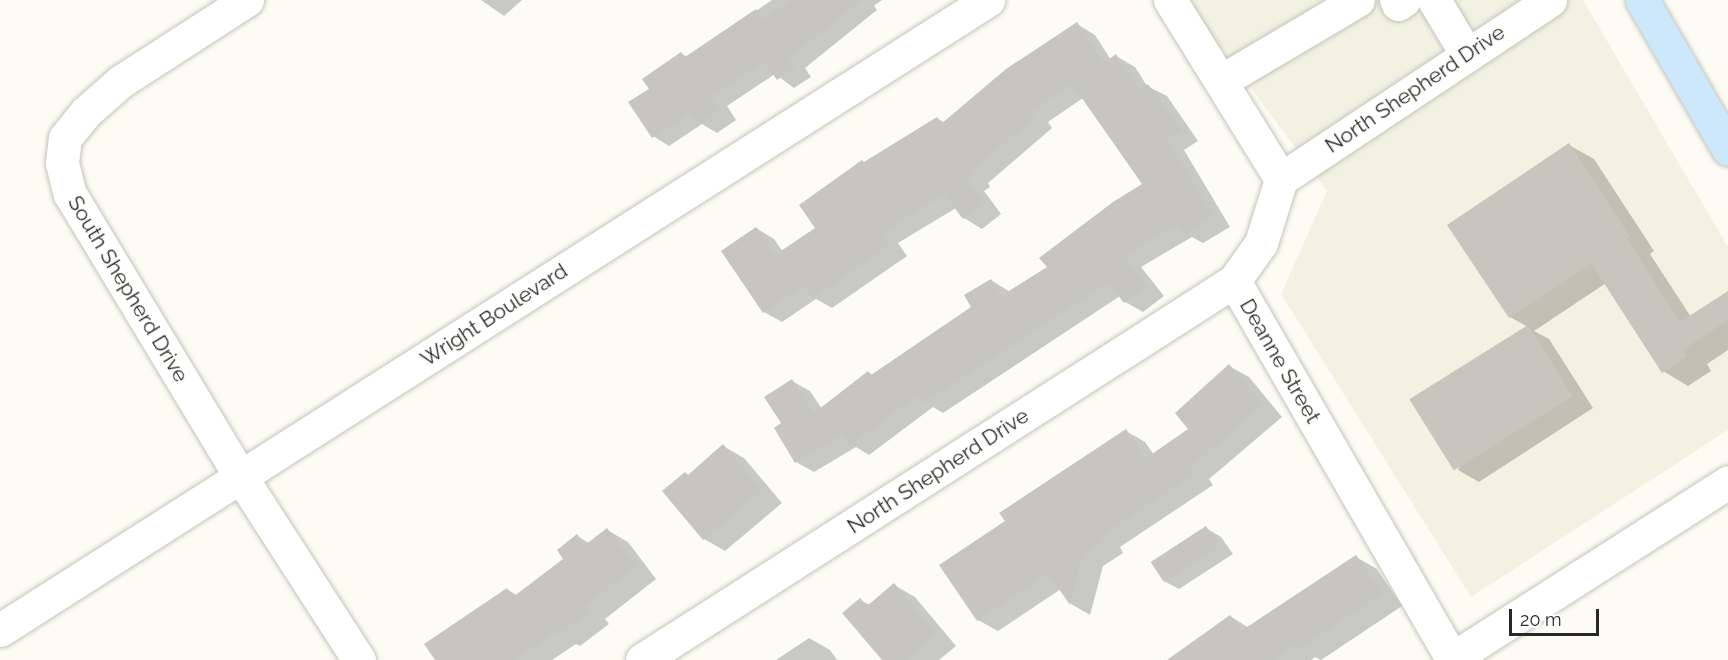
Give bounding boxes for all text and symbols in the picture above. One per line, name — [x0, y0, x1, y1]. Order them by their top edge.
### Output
street label: North Shepherd Drive — [1320, 20, 1510, 158]
street label: South Shepherd Drive — [62, 191, 194, 387]
street label: Wright Boulevard — [416, 258, 572, 372]
street label: Deanne Street — [1234, 294, 1326, 428]
street label: North Shepherd Drive — [843, 403, 1033, 539]
scale bar — [1512, 597, 1602, 635]
text: 20 m — [1520, 609, 1562, 630]

